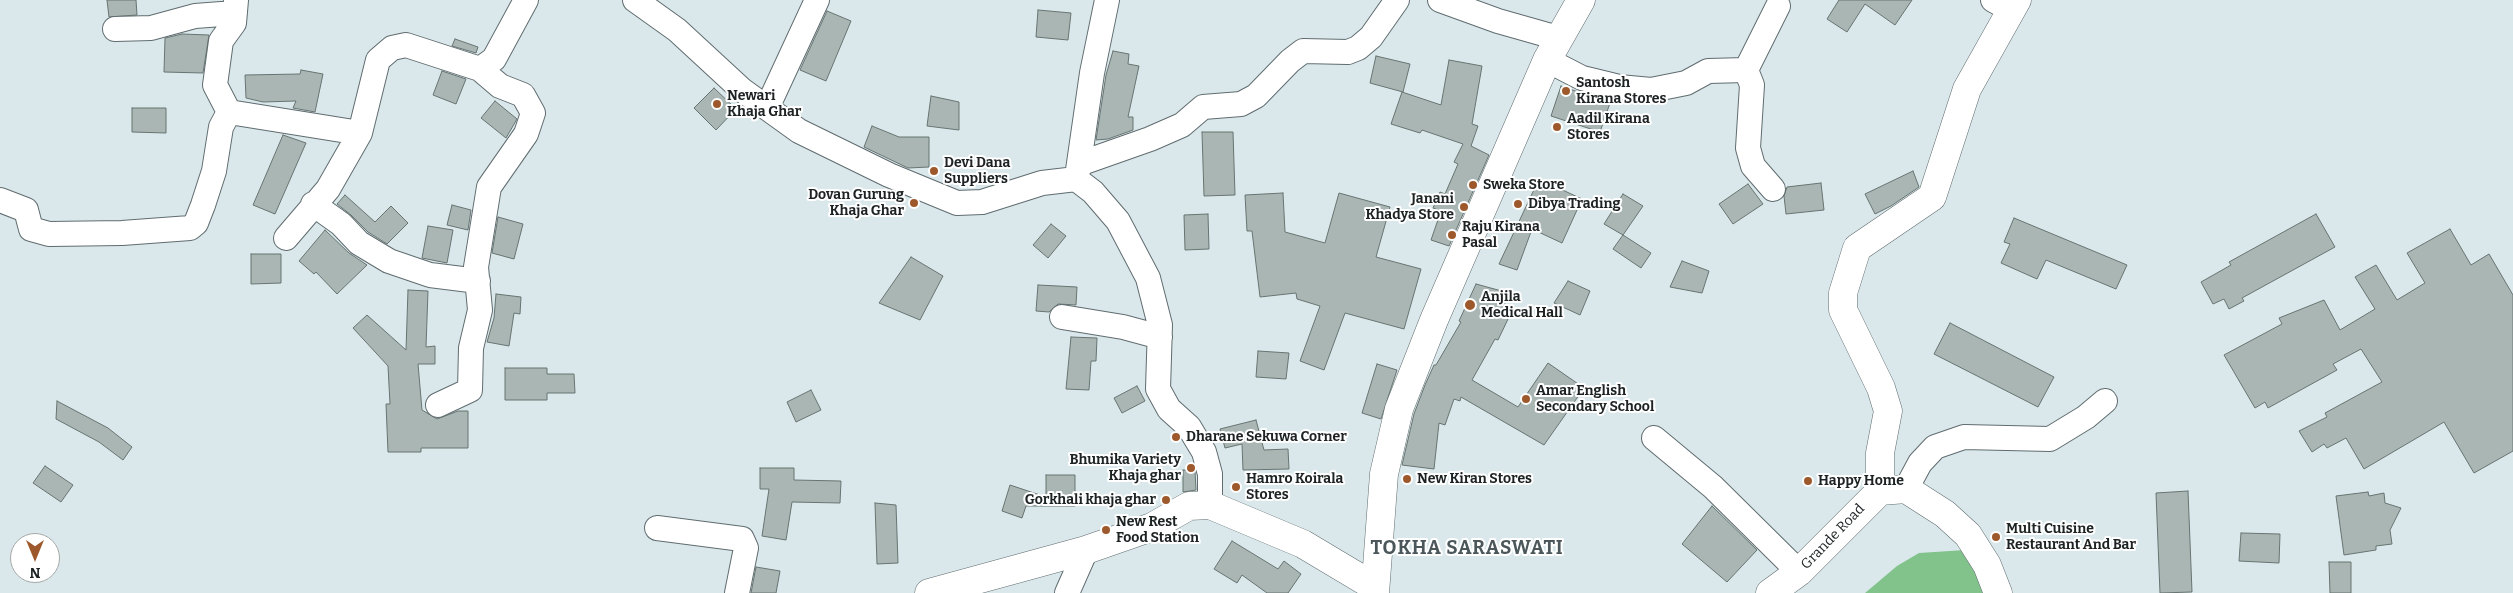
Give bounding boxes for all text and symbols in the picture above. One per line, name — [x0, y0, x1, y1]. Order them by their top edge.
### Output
place label: Santosh Kirana Stores — [1576, 75, 1666, 108]
marker: Santosh Kirana Stores — [1560, 85, 1572, 97]
place label: Newari Khaja Ghar — [727, 88, 801, 120]
marker: Newari Khaja Ghar — [711, 98, 723, 110]
place label: Aadil Kirana Stores — [1567, 111, 1650, 144]
marker: Aadil Kirana Stores — [1551, 121, 1563, 133]
place label: Devi Dana Suppliers — [944, 155, 1010, 188]
marker: Devi Dana Suppliers — [928, 165, 940, 177]
place label: Sweka Store — [1483, 177, 1564, 193]
marker: Sweka Store — [1467, 179, 1479, 191]
place label: Dovan Gurung Khaja Ghar — [808, 187, 904, 220]
place label: Janani Khadya Store — [1365, 191, 1454, 223]
place label: Dibya Trading — [1528, 196, 1621, 212]
marker: Dovan Gurung Khaja Ghar — [908, 197, 920, 209]
marker: Dibya Trading — [1512, 198, 1524, 210]
marker: Janani Khadya Store — [1458, 201, 1470, 213]
place label: Raju Kirana Pasal — [1462, 219, 1540, 252]
marker: Raju Kirana Pasal — [1446, 229, 1458, 241]
place label: Anjila Medical Hall — [1481, 289, 1563, 322]
marker: Anjila Medical Hall — [1463, 298, 1477, 312]
place label: Amar English Secondary School — [1536, 383, 1654, 416]
marker: Amar English Secondary School — [1520, 393, 1532, 405]
place label: Dharane Sekuwa Corner — [1186, 429, 1347, 445]
marker: Dharane Sekuwa Corner — [1170, 431, 1182, 443]
place label: Bhumika Variety Khaja ghar — [1069, 452, 1181, 484]
marker: Bhumika Variety Khaja ghar — [1185, 462, 1197, 474]
place label: Hamro Koirala Stores — [1246, 471, 1343, 504]
place label: New Kiran Stores — [1417, 471, 1532, 487]
marker: New Kiran Stores — [1401, 473, 1413, 485]
place label: Happy Home — [1818, 473, 1904, 489]
marker: Happy Home — [1802, 475, 1814, 487]
marker: Hamro Koirala Stores — [1230, 481, 1242, 493]
place label: Gorkhali khaja ghar — [1025, 492, 1156, 508]
marker: Gorkhali khaja ghar — [1160, 494, 1172, 506]
street label: Grande Road — [1798, 501, 1868, 573]
place label: New Rest Food Station — [1116, 514, 1199, 546]
place label: Multi Cuisine Restaurant And Bar — [2006, 521, 2136, 554]
marker: New Rest Food Station — [1100, 524, 1112, 536]
marker: Multi Cuisine Restaurant And Bar — [1990, 531, 2002, 543]
north arrow — [10, 533, 60, 583]
district label: TOKHA SARASWATI — [1369, 538, 1565, 560]
text: N — [30, 564, 40, 581]

